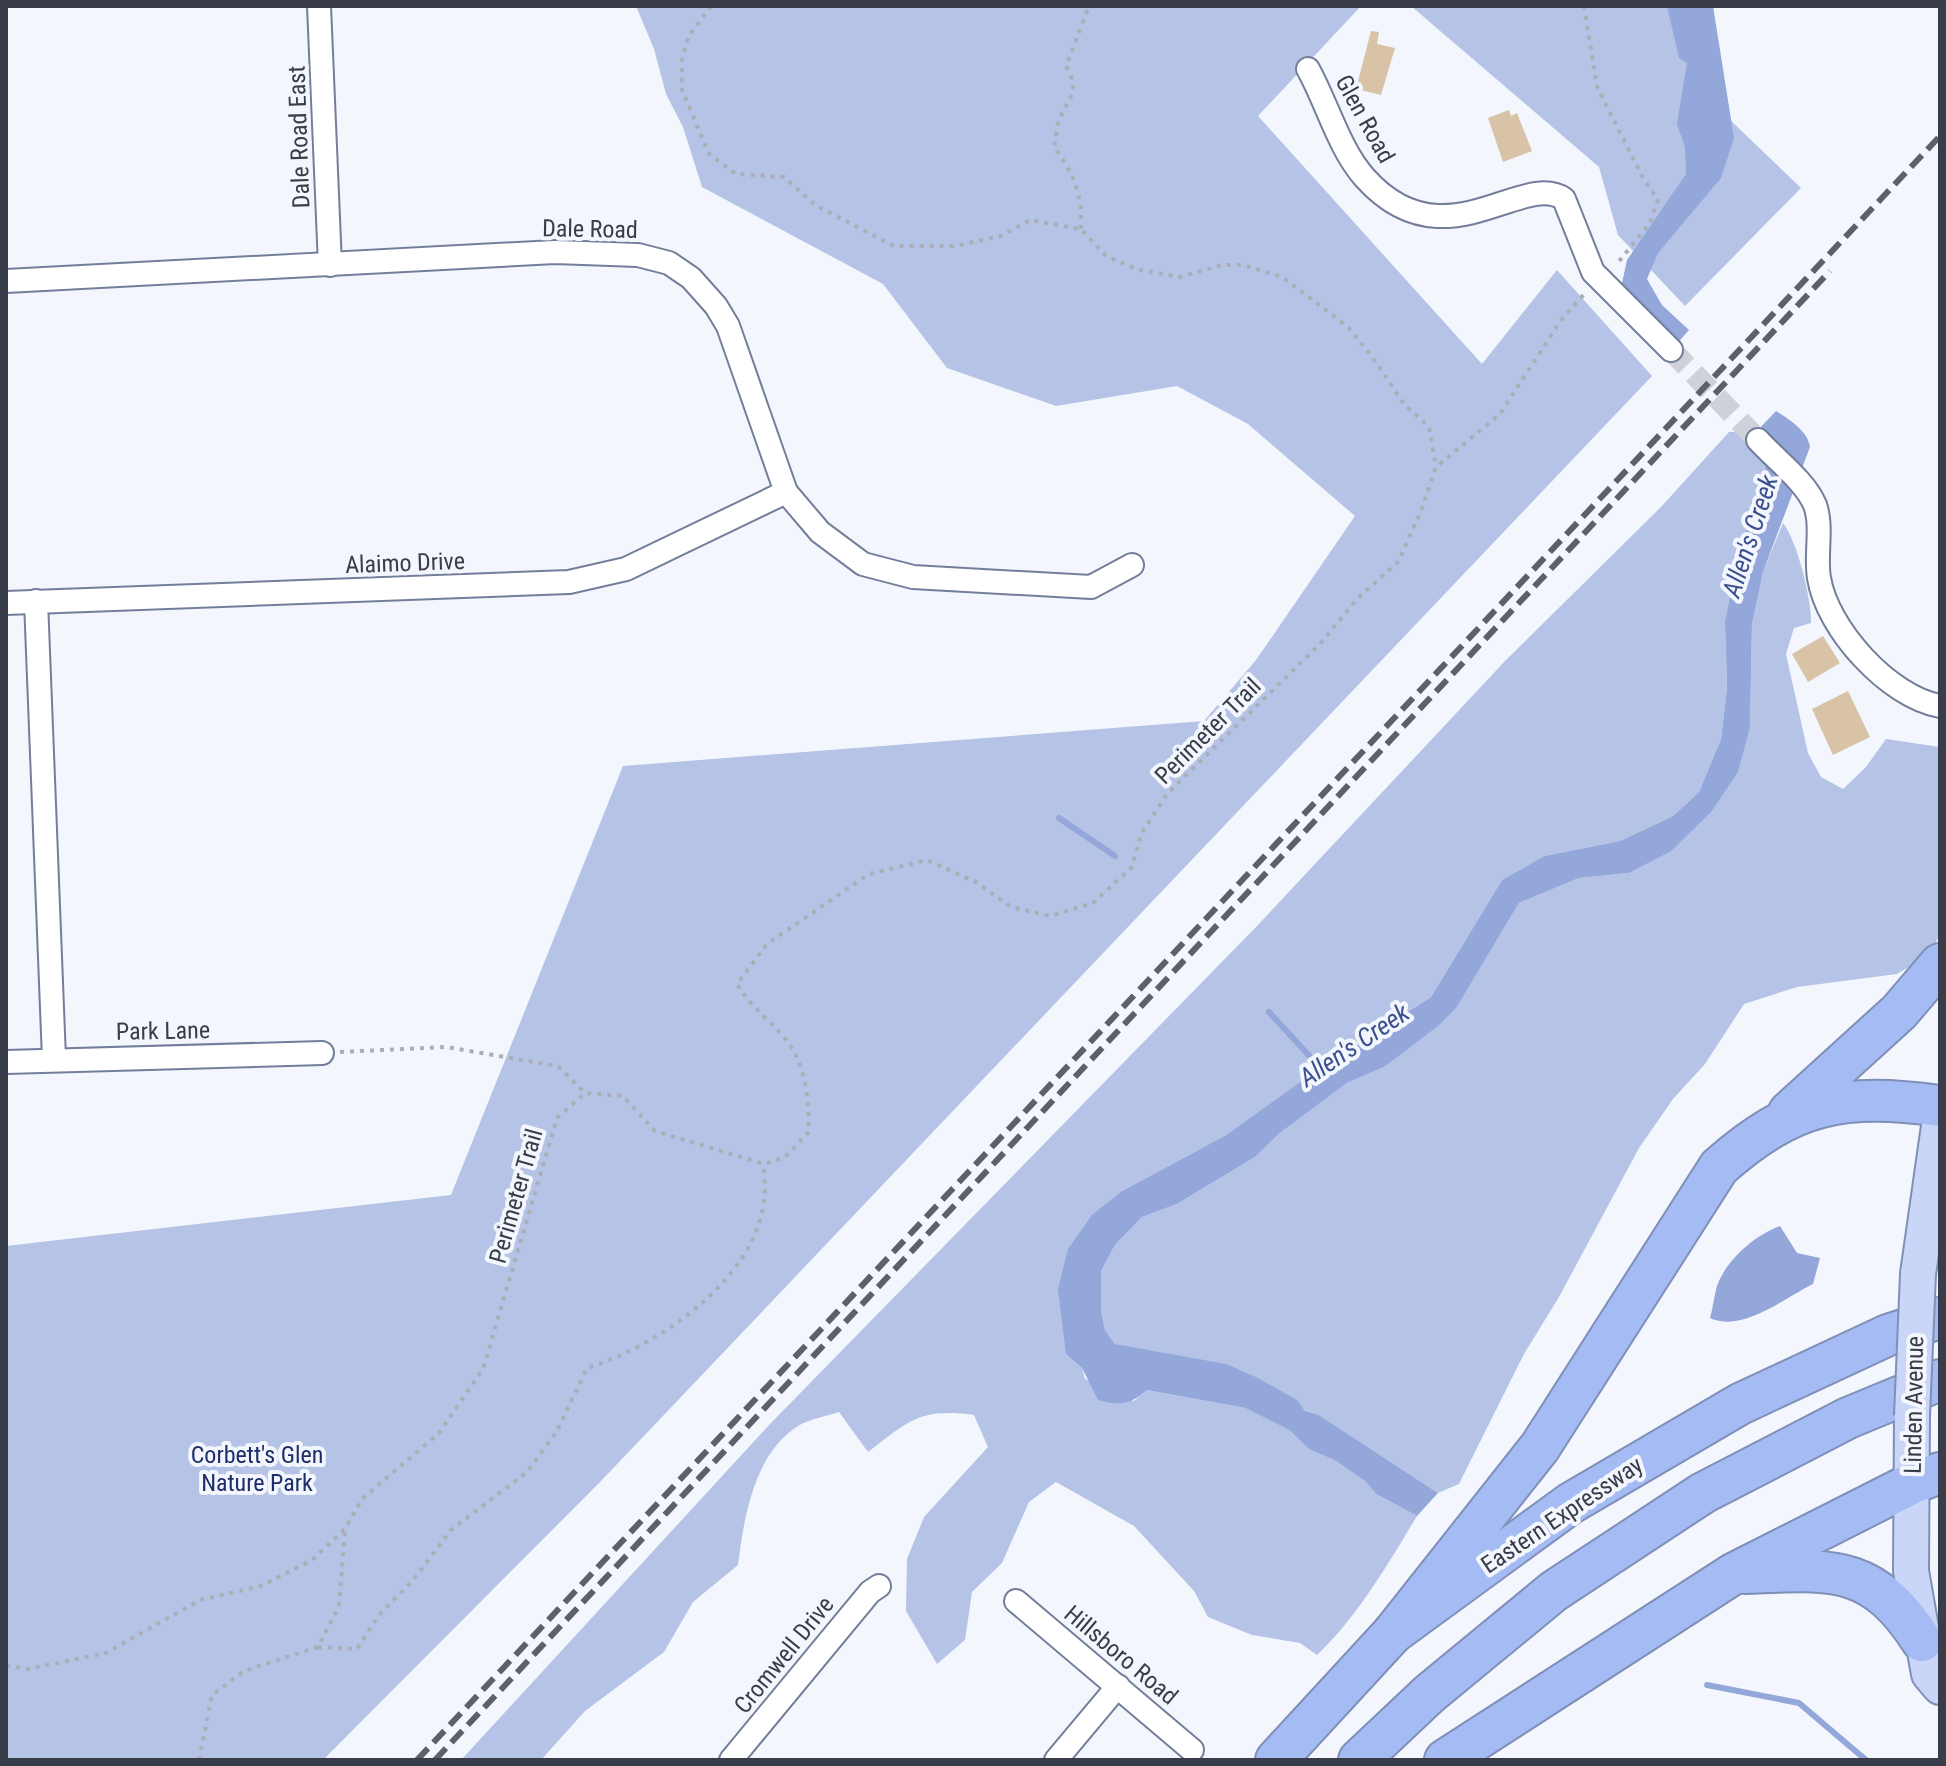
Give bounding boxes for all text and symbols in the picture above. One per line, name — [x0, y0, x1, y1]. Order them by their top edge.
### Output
street label: Dale Road East — [283, 65, 315, 209]
street label: Glen Road — [1329, 70, 1401, 168]
street label: Dale Road — [542, 214, 638, 244]
water label: Allen's Creek — [1716, 471, 1784, 602]
street label: Alaimo Drive — [345, 547, 465, 579]
street label: Perimeter Trail — [1149, 672, 1267, 790]
water label: Allen's Creek — [1292, 997, 1415, 1093]
street label: Park Lane — [116, 1016, 210, 1046]
street label: Perimeter Trail — [483, 1126, 549, 1266]
street label: Linden Avenue — [1899, 1336, 1929, 1474]
park label: Corbett's Glen Nature Park — [191, 1441, 323, 1497]
street label: Eastern Expressway — [1476, 1451, 1648, 1579]
street label: Cromwell Drive — [728, 1591, 840, 1719]
street label: Hillsboro Road — [1059, 1600, 1183, 1710]

